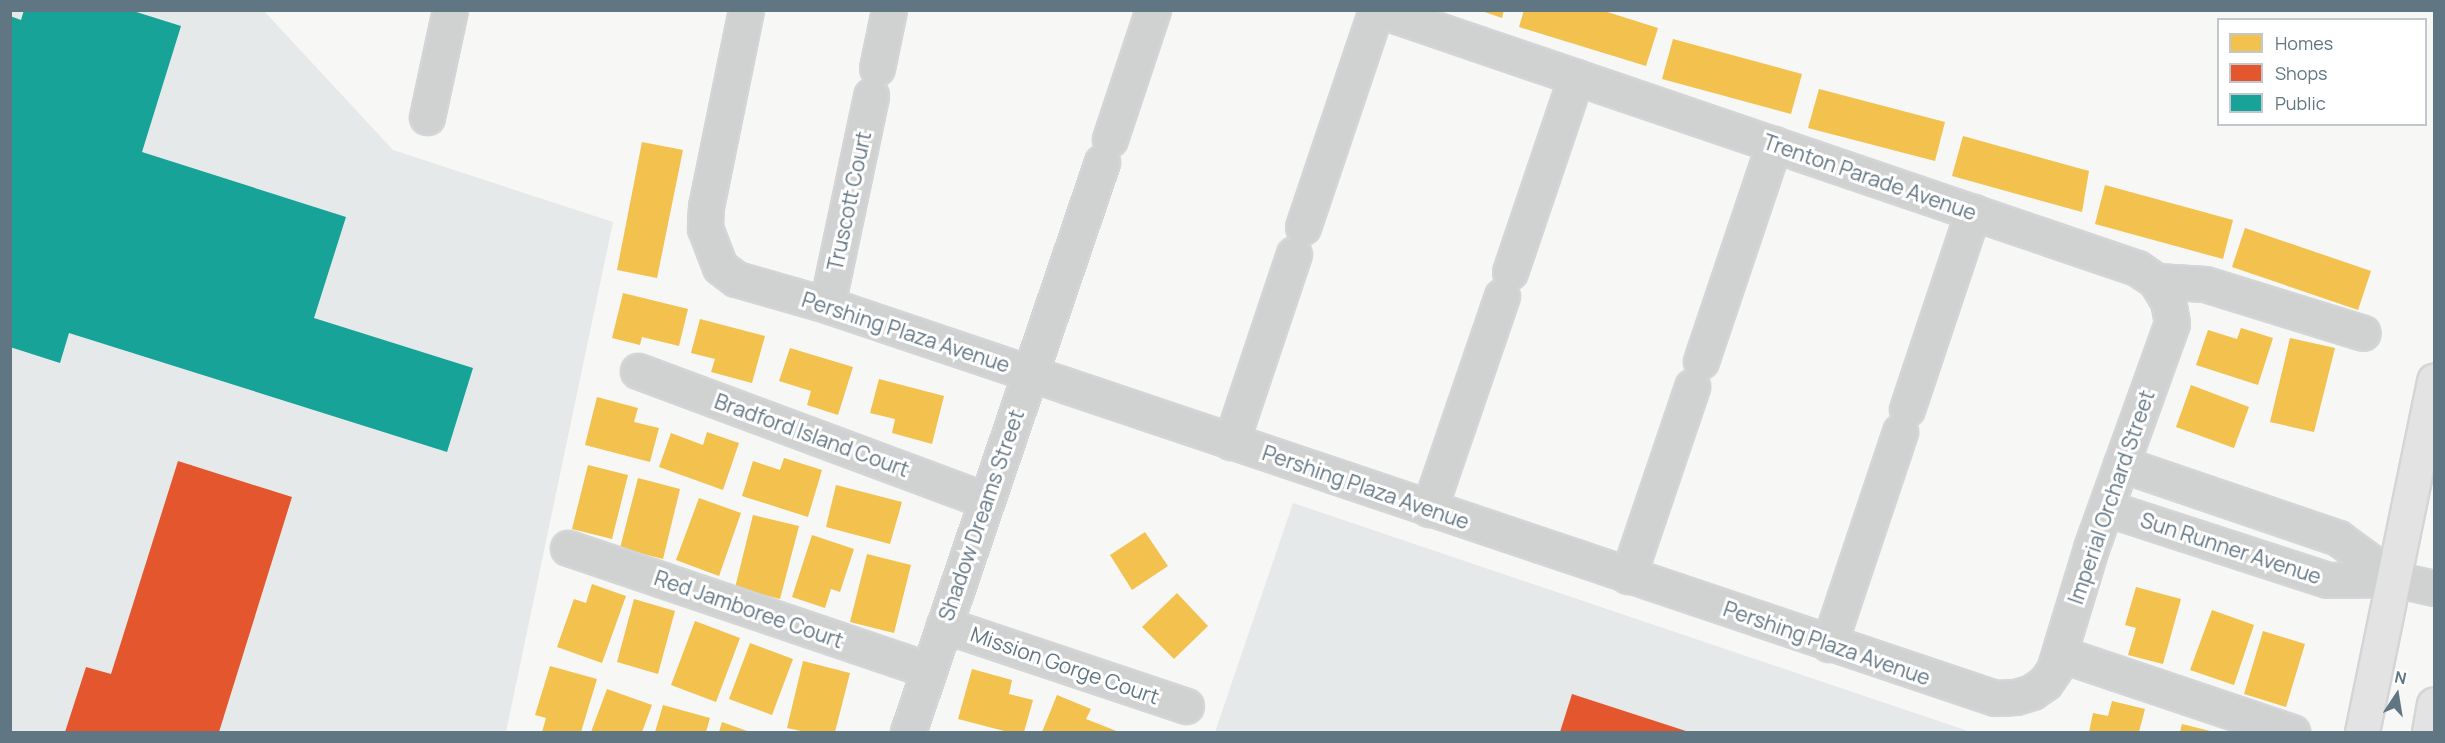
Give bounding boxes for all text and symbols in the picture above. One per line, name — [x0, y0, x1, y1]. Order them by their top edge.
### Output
legend — [2217, 18, 2427, 126]
text: Homes — [2275, 31, 2333, 55]
text: Shops — [2275, 61, 2327, 85]
text: Public — [2275, 91, 2326, 115]
street label: Truscott Court — [822, 129, 876, 273]
street label: Trenton Parade Avenue — [1760, 129, 1980, 225]
street label: Pershing Plaza Avenue — [799, 286, 1013, 378]
street label: Imperial Orchard Street — [2063, 387, 2159, 607]
street label: Bradford Island Court — [711, 388, 913, 482]
street label: Shadow Dreams Street — [933, 406, 1029, 624]
street label: Pershing Plaza Avenue — [1259, 440, 1473, 534]
street label: Sun Runner Avenue — [2137, 507, 2325, 589]
street label: Red Jamboree Court — [651, 565, 847, 653]
street label: Pershing Plaza Avenue — [1720, 596, 1934, 690]
street label: Mission Gorge Court — [967, 621, 1163, 709]
north arrow — [2367, 665, 2427, 725]
text: N — [2393, 665, 2409, 689]

